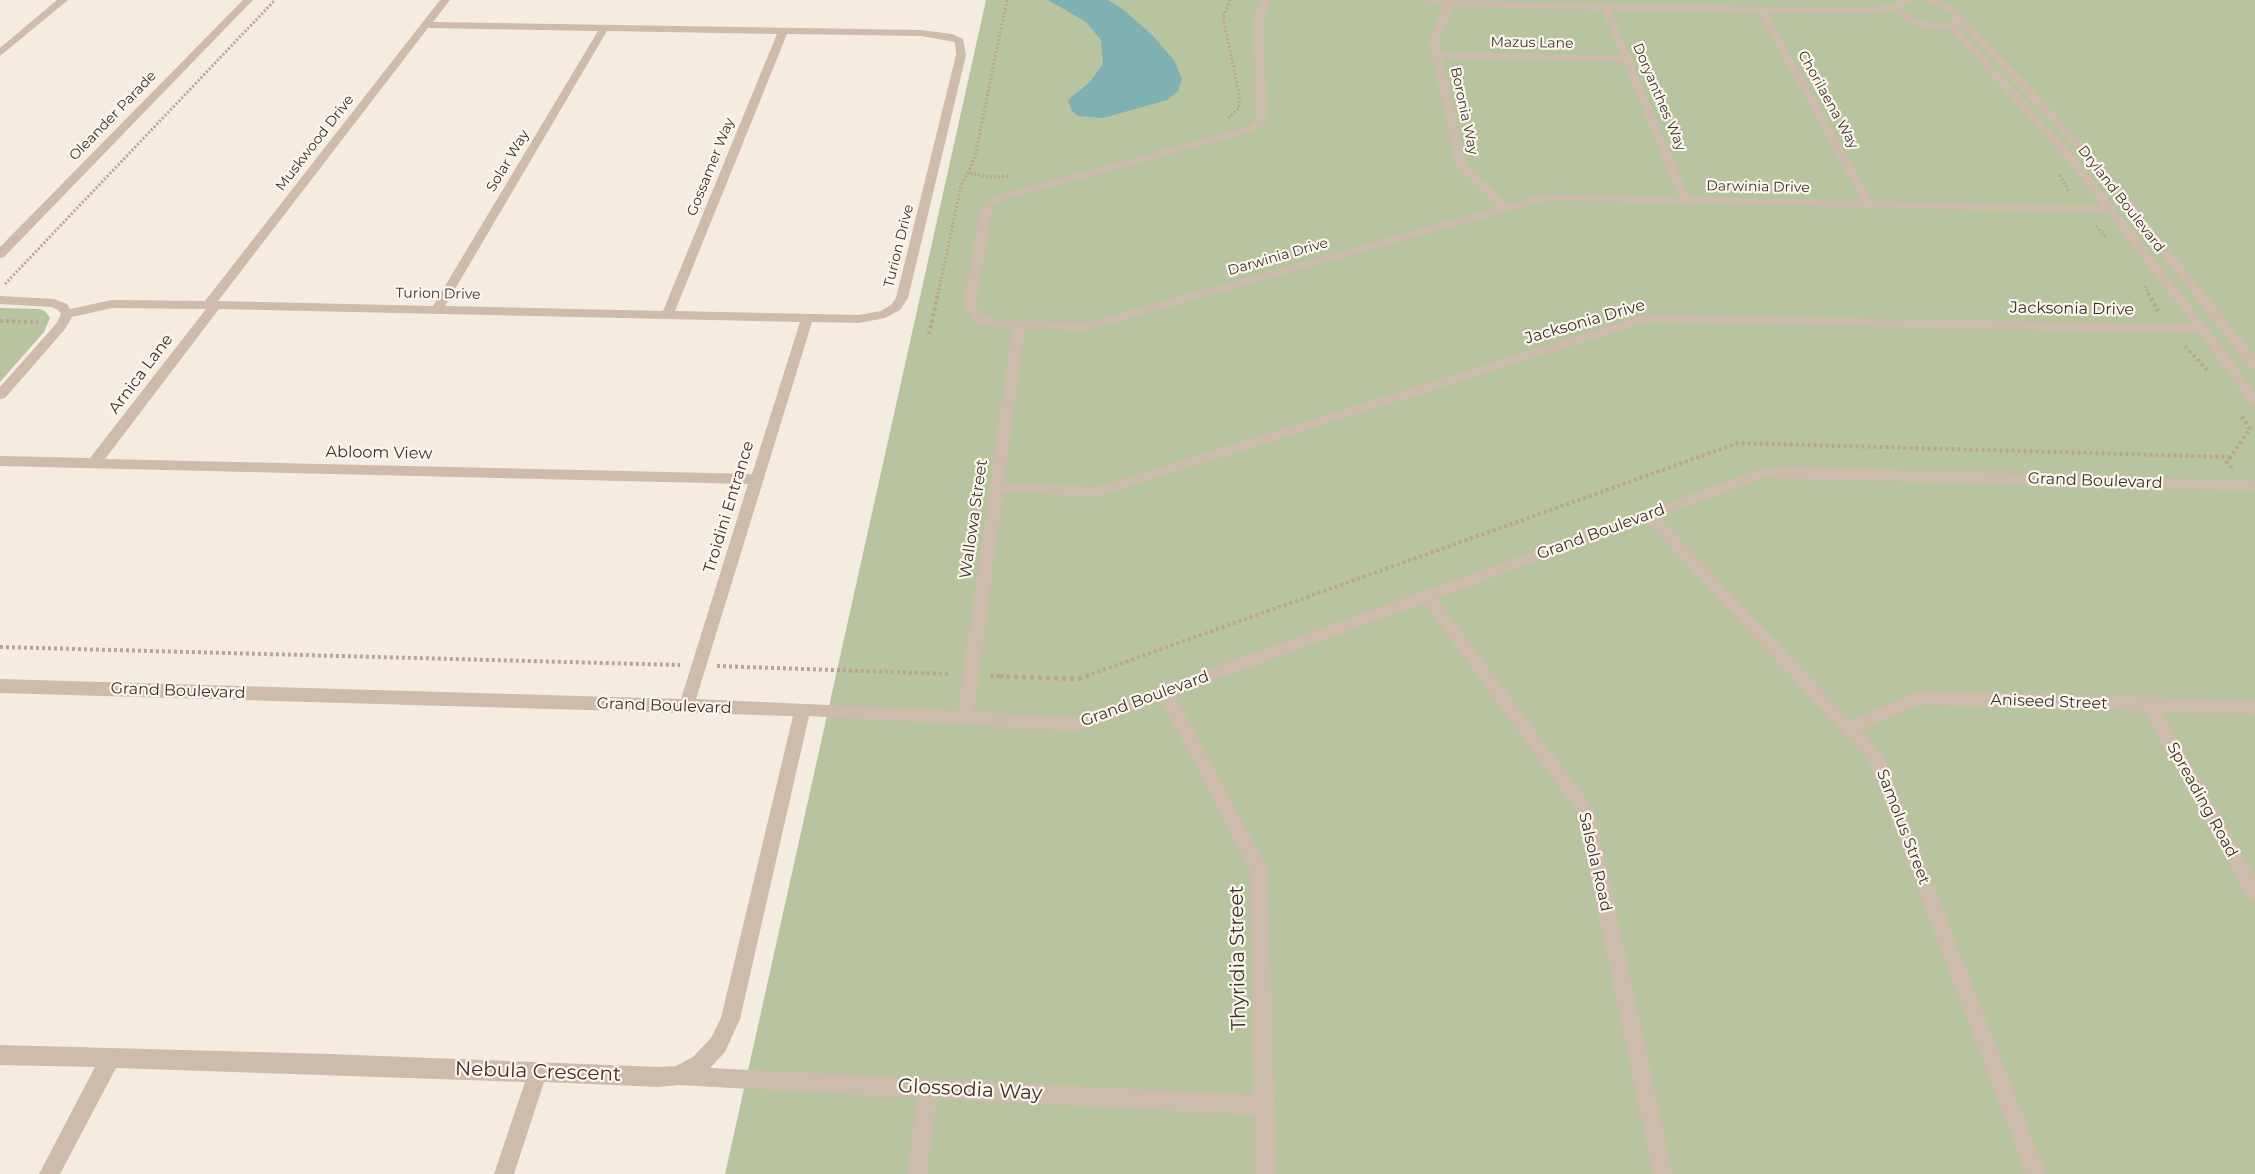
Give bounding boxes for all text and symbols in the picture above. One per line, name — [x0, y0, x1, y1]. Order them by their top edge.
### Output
street label: Mazus Lane — [1490, 34, 1574, 52]
street label: Doryanthes Way — [1629, 41, 1689, 153]
street label: Chorilaena Way — [1794, 48, 1862, 152]
street label: Boronia Way — [1447, 66, 1481, 156]
street label: Oleander Parade — [66, 68, 160, 164]
street label: Muskwood Drive — [272, 92, 358, 194]
street label: Gossamer Way — [684, 115, 738, 219]
street label: Solar Way — [483, 127, 533, 195]
street label: Dryland Boulevard — [2074, 142, 2168, 256]
street label: Darwinia Drive — [1706, 178, 1810, 196]
street label: Turion Drive — [881, 203, 917, 289]
street label: Darwinia Drive — [1226, 235, 1330, 279]
street label: Turion Drive — [395, 285, 481, 303]
street label: Jacksonia Drive — [1523, 296, 1647, 348]
street label: Jacksonia Drive — [2010, 298, 2134, 320]
street label: Arnica Lane — [105, 330, 177, 418]
street label: Troidini Entrance — [700, 439, 758, 575]
street label: Abloom View — [326, 442, 432, 464]
street label: Wallowa Street — [956, 458, 992, 580]
street label: Grand Boulevard — [2027, 469, 2163, 493]
street label: Grand Boulevard — [1534, 500, 1668, 564]
street label: Grand Boulevard — [1078, 667, 1212, 731]
street label: Grand Boulevard — [110, 679, 246, 703]
street label: Aniseed Street — [1990, 690, 2108, 714]
street label: Grand Boulevard — [596, 694, 732, 718]
street label: Spreading Road — [2162, 739, 2242, 861]
street label: Samolus Street — [1872, 767, 1934, 887]
street label: Salsola Road — [1574, 811, 1616, 913]
street label: Thyridia Street — [1225, 885, 1251, 1031]
street label: Nebula Crescent — [454, 1057, 622, 1087]
street label: Glossodia Way — [897, 1074, 1043, 1106]

